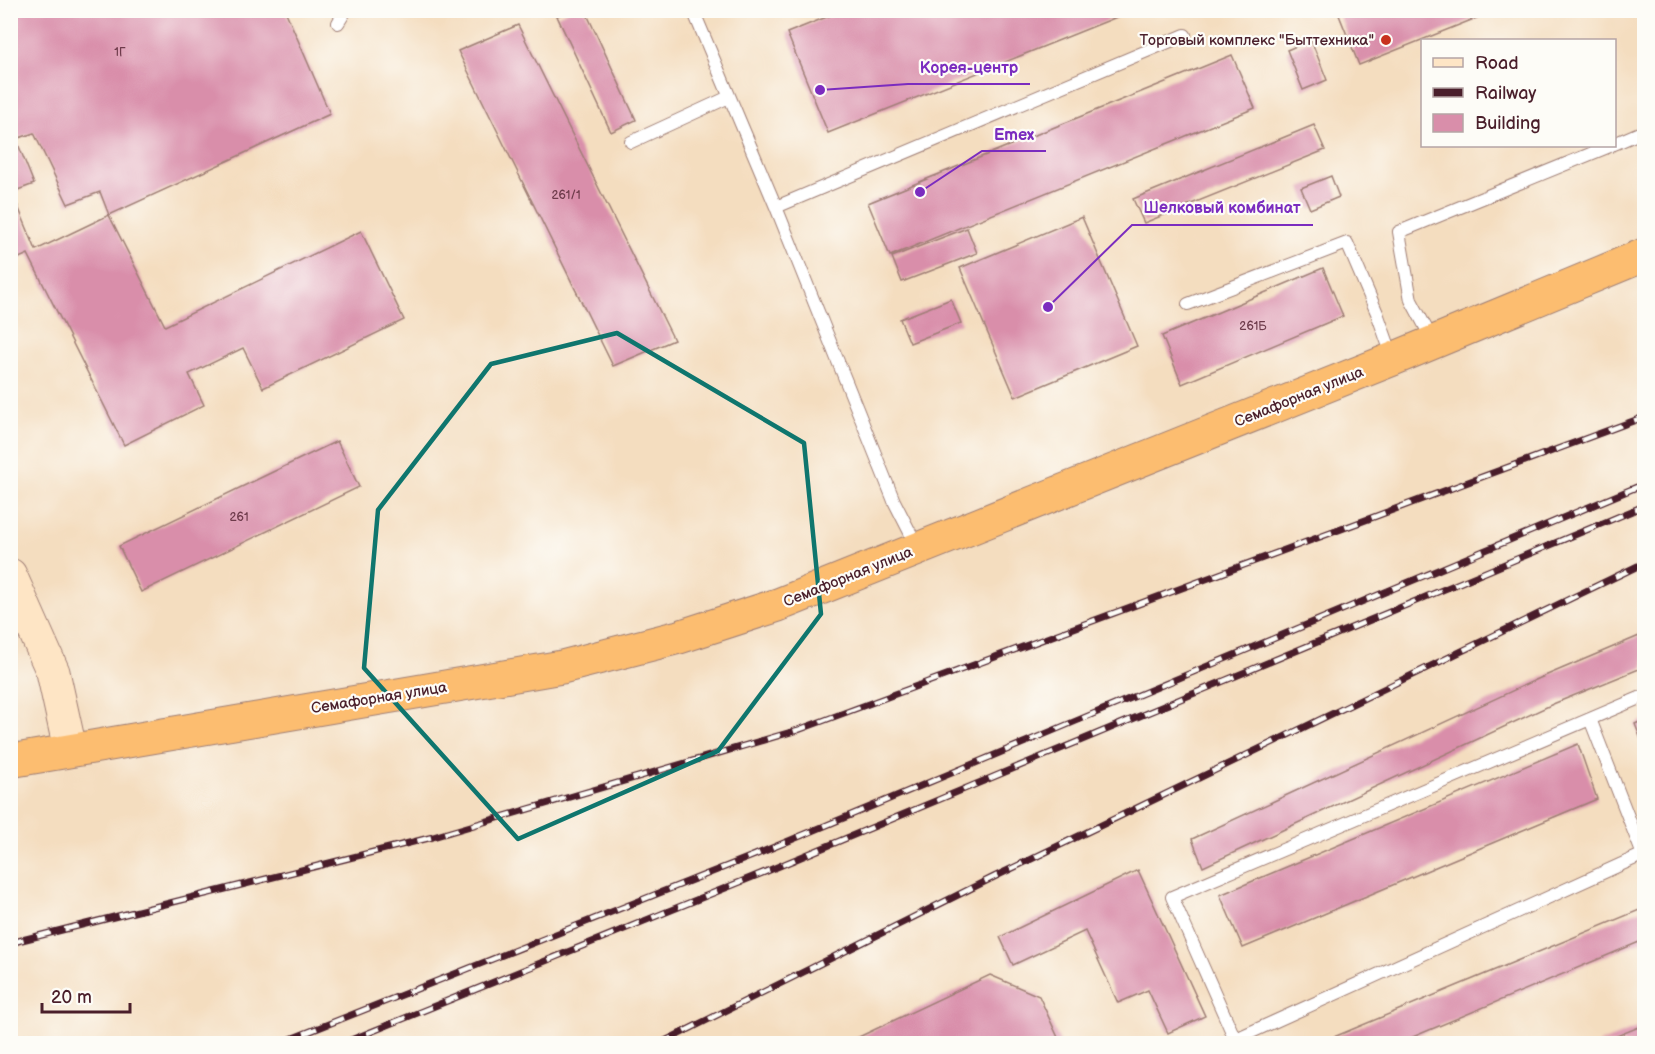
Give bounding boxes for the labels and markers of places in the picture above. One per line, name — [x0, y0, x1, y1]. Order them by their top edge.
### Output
place label: Торговый комплекс "Быттехника" — [1139, 31, 1374, 50]
marker: Торговый комплекс "Быттехника" — [1379, 33, 1393, 47]
callout: Корея-центр — [908, 50, 1030, 84]
callout: Emex — [982, 117, 1046, 151]
callout: Шелковый комбинат — [1132, 191, 1313, 225]

